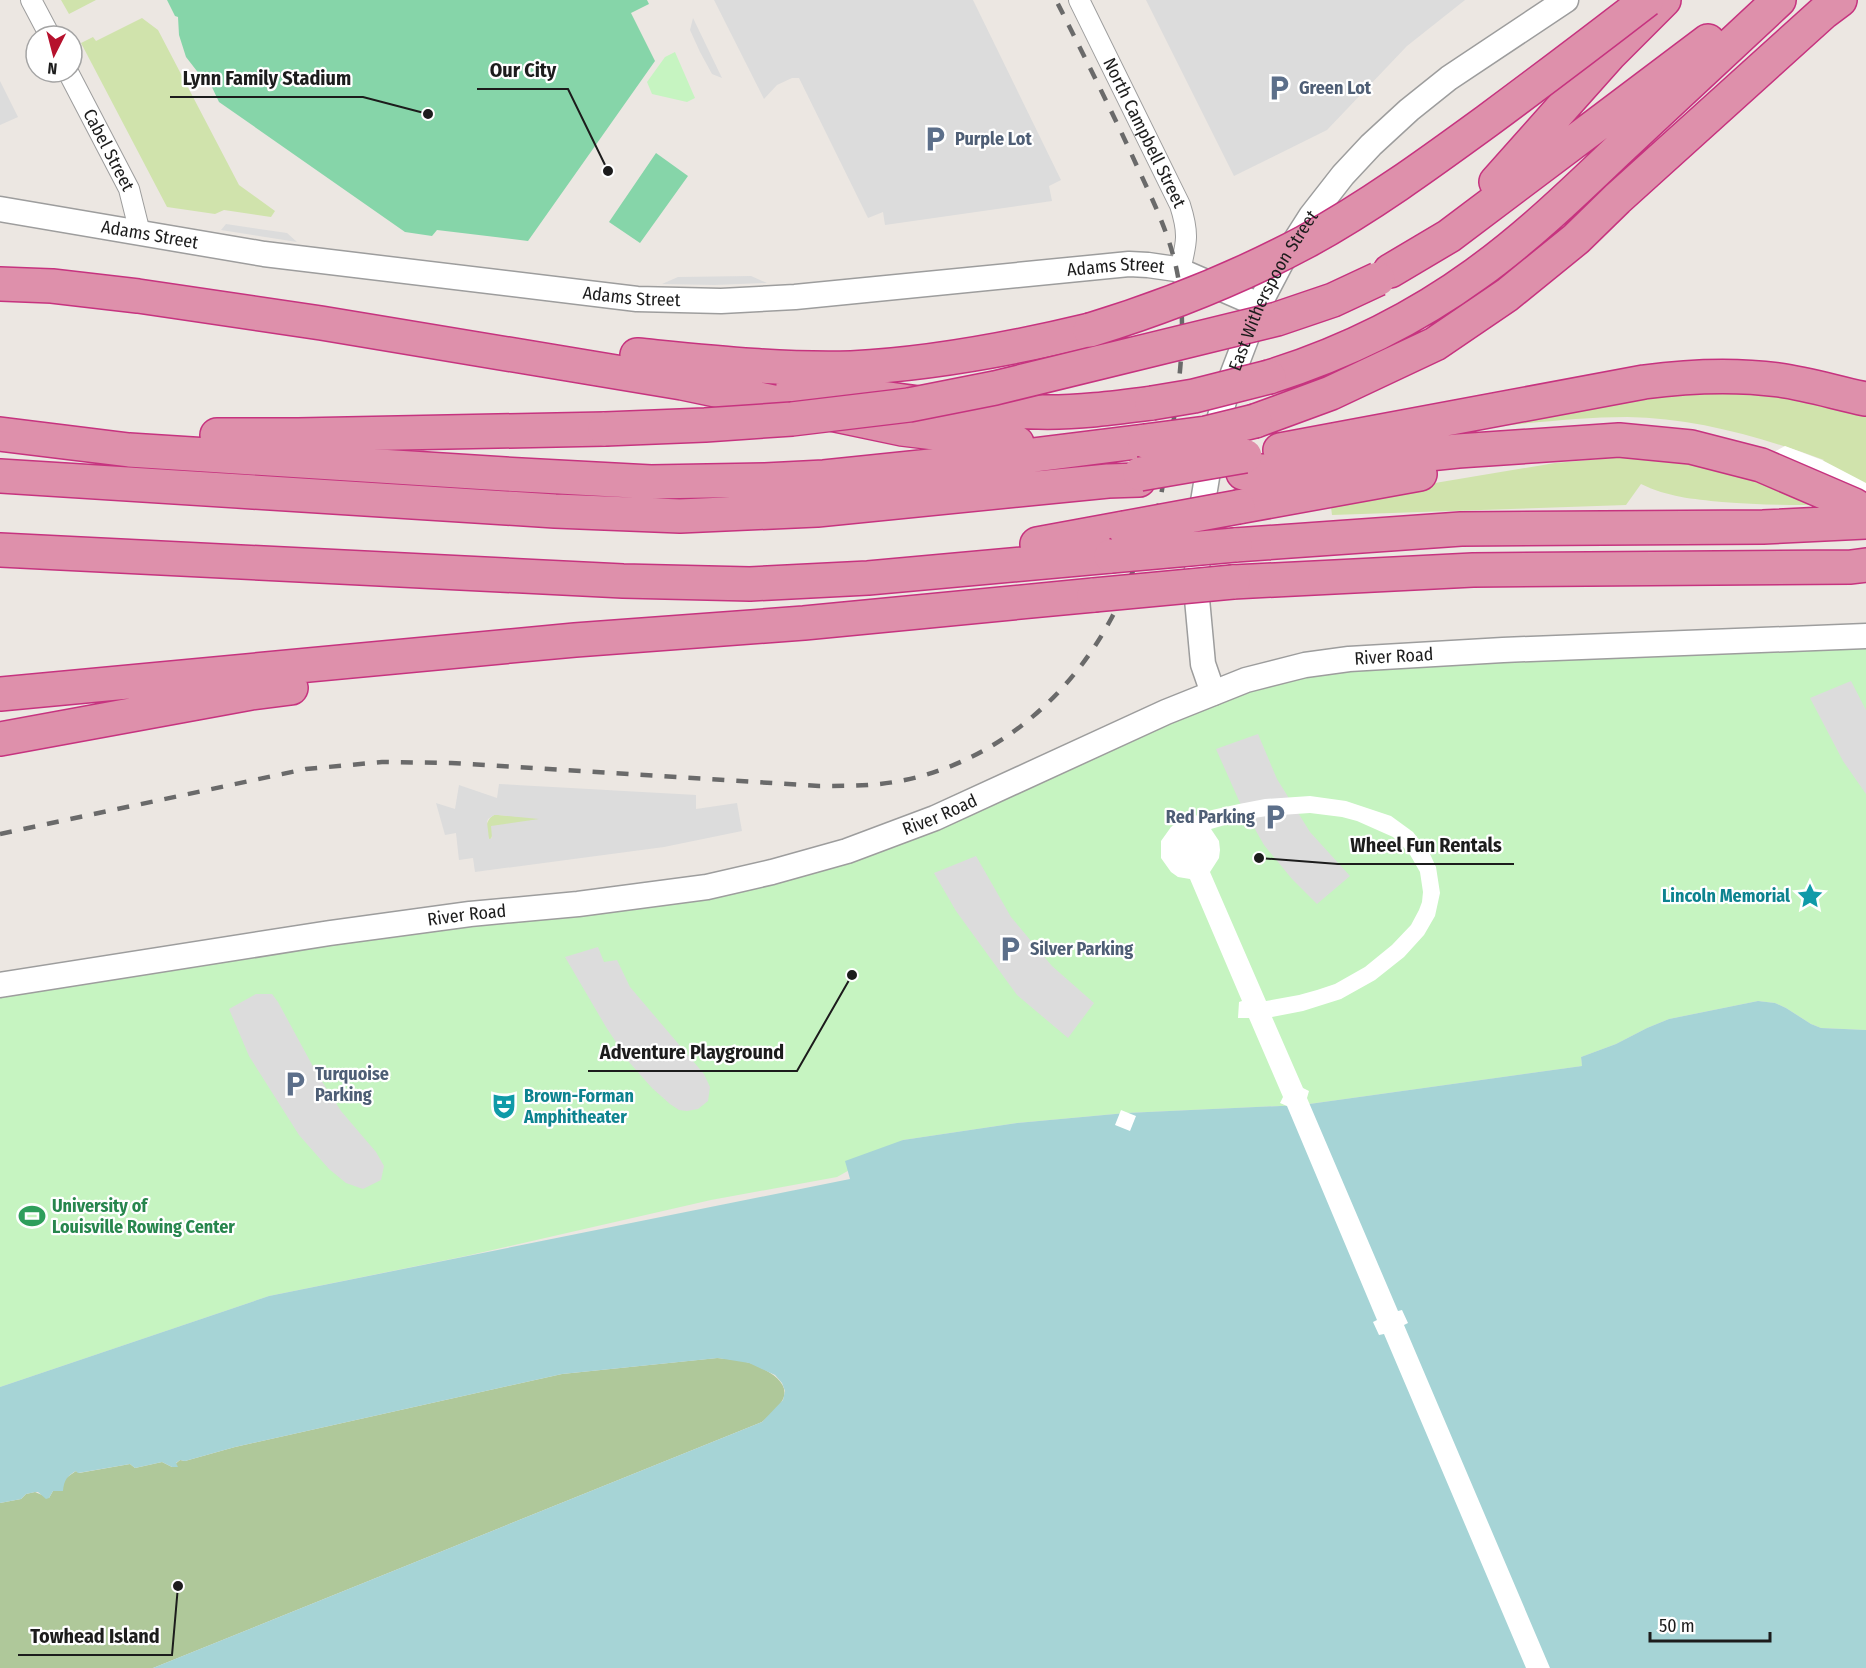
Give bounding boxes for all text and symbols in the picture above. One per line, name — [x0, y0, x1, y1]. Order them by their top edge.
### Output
north arrow — [24, 24, 84, 84]
callout: Our City — [477, 51, 568, 89]
street label: North Campbell Street — [1098, 54, 1191, 211]
text: N — [47, 58, 58, 78]
text: Our City — [490, 58, 557, 82]
callout: Lynn Family Stadium — [170, 59, 363, 97]
text: Lynn Family Stadium — [183, 66, 351, 90]
parking icon: Green Lot — [1264, 73, 1294, 103]
place label: Green Lot — [1299, 77, 1372, 99]
street label: Cabel Street — [78, 105, 139, 195]
parking icon: Purple Lot — [920, 124, 950, 154]
place label: Purple Lot — [955, 128, 1032, 150]
street label: East Witherspoon Street — [1224, 206, 1323, 374]
street label: Adams Street — [100, 215, 200, 254]
street label: Adams Street — [1066, 253, 1166, 281]
street label: Adams Street — [582, 282, 681, 311]
street label: River Road — [1354, 643, 1434, 670]
street label: River Road — [899, 789, 981, 840]
parking icon: Red Parking — [1260, 802, 1290, 832]
place label: Red Parking — [1166, 806, 1255, 828]
callout: Wheel Fun Rentals — [1338, 826, 1514, 864]
text: Wheel Fun Rentals — [1350, 833, 1502, 857]
place icon: Lincoln Memorial — [1795, 881, 1825, 911]
place label: Lincoln Memorial — [1662, 885, 1790, 907]
street label: River Road — [426, 900, 507, 931]
parking icon: Silver Parking — [995, 934, 1025, 964]
place label: Silver Parking — [1030, 938, 1133, 960]
callout: Adventure Playground — [588, 1033, 797, 1071]
text: Adventure Playground — [599, 1040, 784, 1064]
place label: Turquoise Parking — [315, 1063, 389, 1106]
parking icon: Turquoise Parking — [280, 1069, 310, 1099]
place label: Brown-Forman Amphitheater — [523, 1085, 634, 1128]
theatre icon: Brown-Forman Amphitheater — [489, 1091, 519, 1121]
place label: University of Louisville Rowing Center — [52, 1195, 235, 1238]
sports icon: University of Louisville Rowing Center — [17, 1201, 47, 1231]
scale bar — [1650, 1605, 1770, 1643]
text: 50 m — [1659, 1615, 1695, 1637]
callout: Towhead Island — [18, 1617, 172, 1655]
text: Towhead Island — [30, 1624, 160, 1648]

